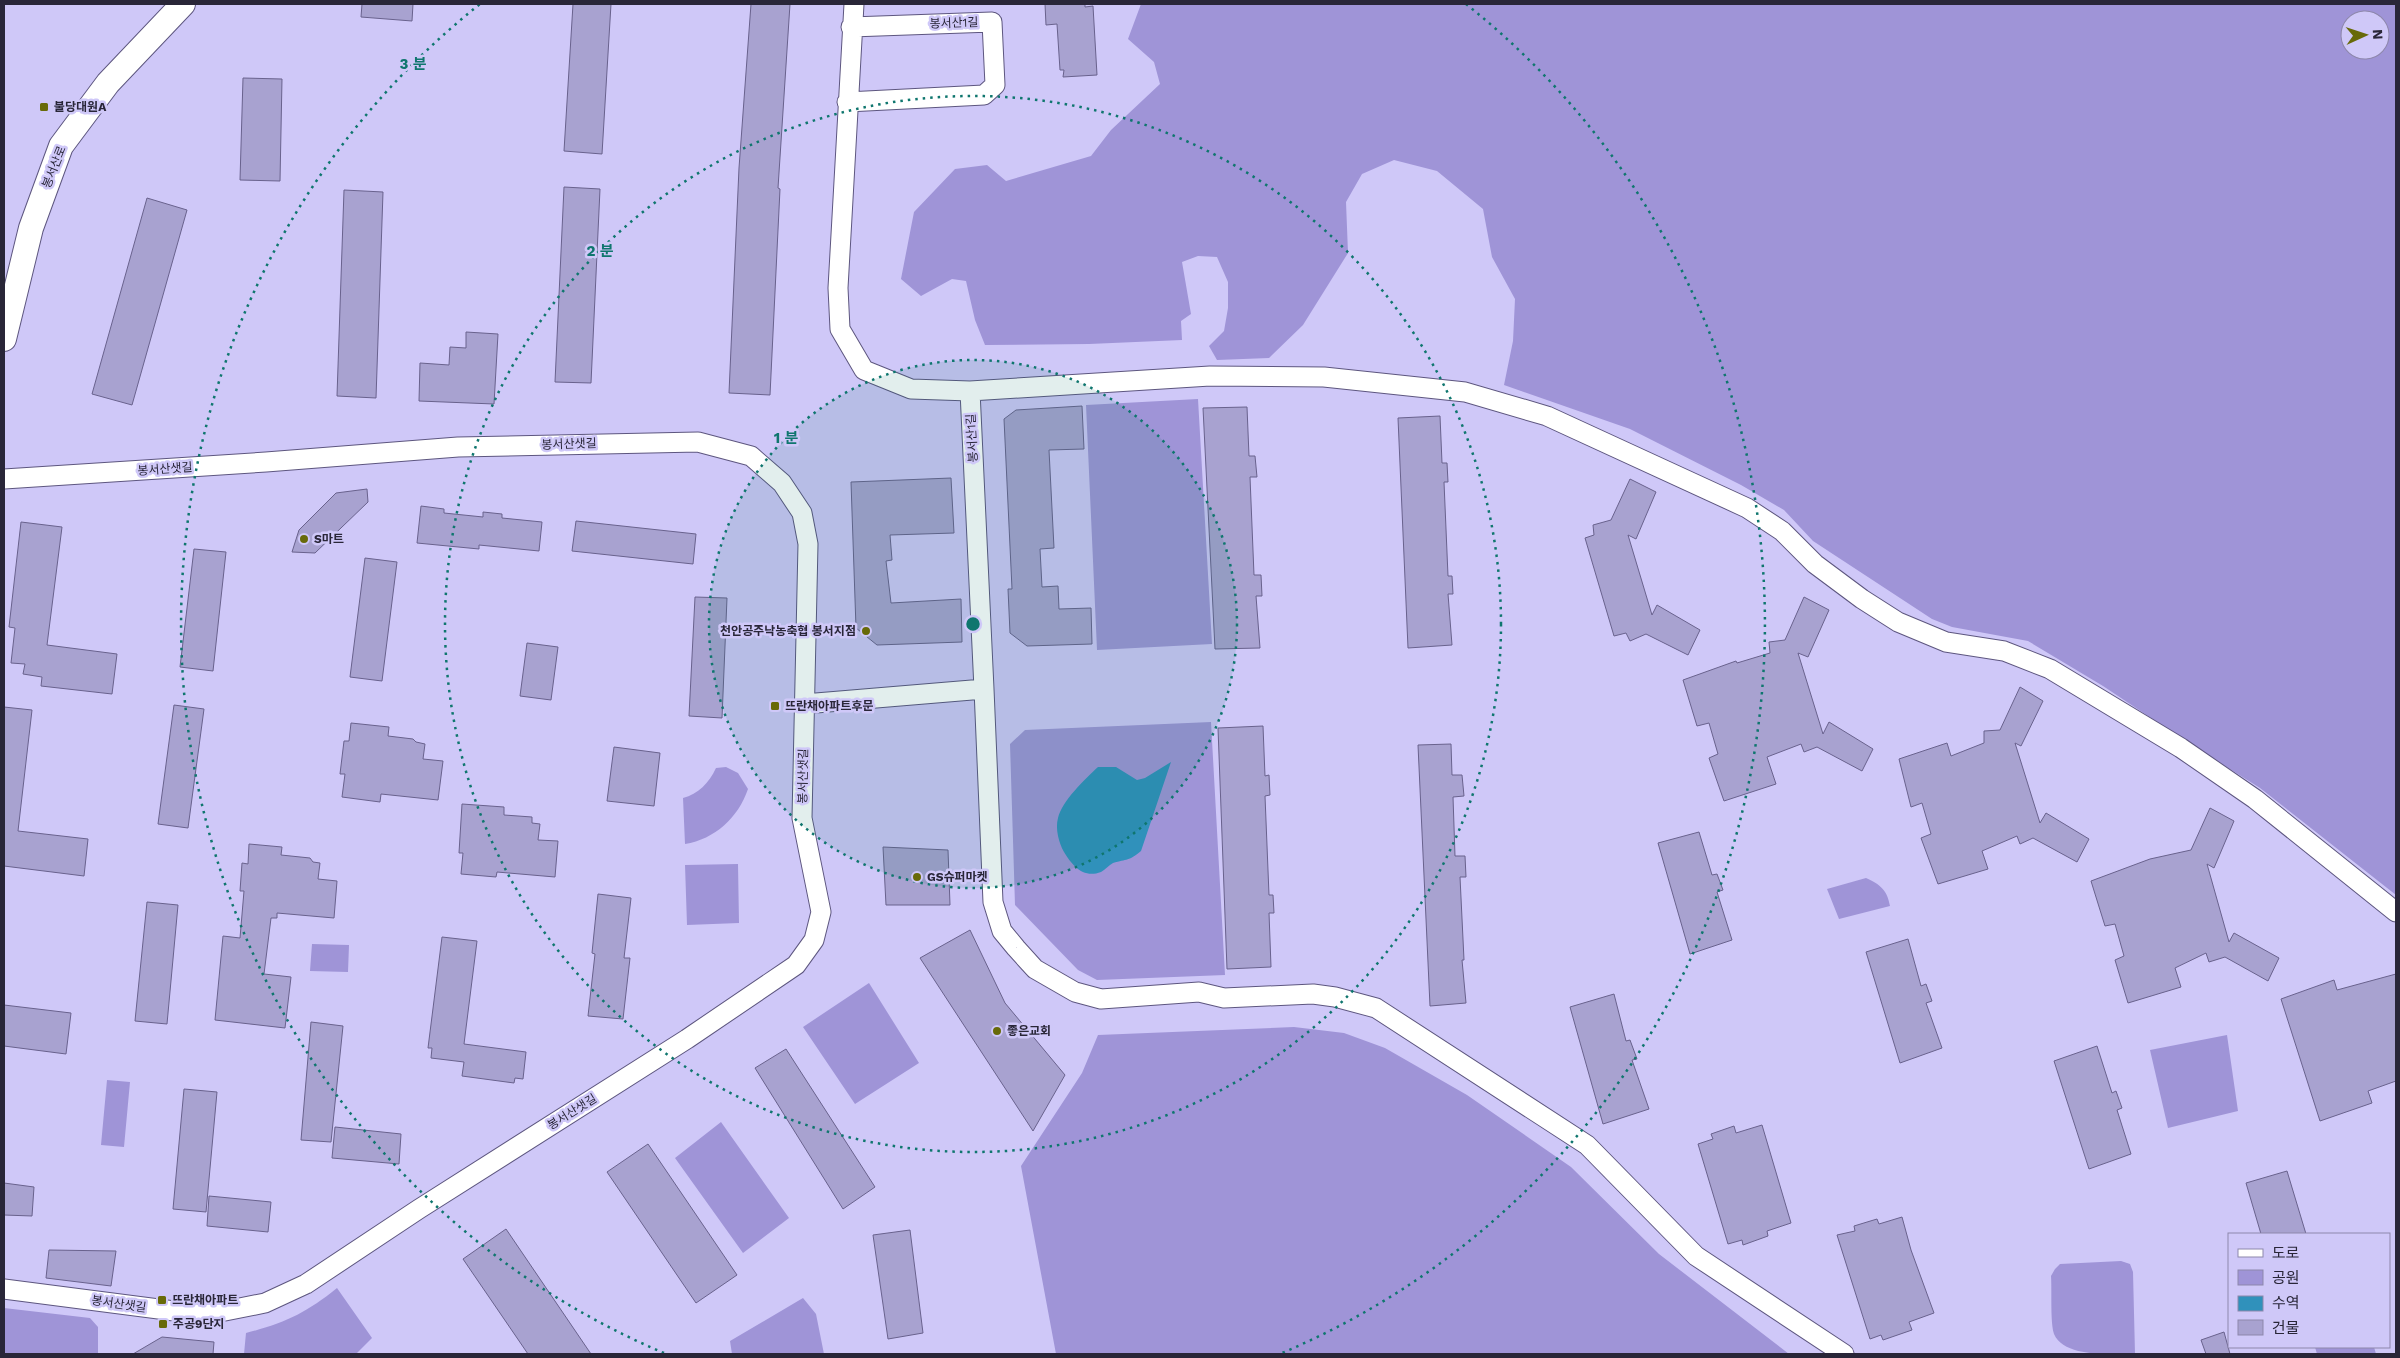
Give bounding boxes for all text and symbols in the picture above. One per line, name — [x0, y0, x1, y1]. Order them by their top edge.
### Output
north arrow — [2340, 10, 2390, 60]
street label: 봉서산1길 — [929, 15, 979, 31]
text: N — [2370, 29, 2386, 40]
text: 3 분 — [400, 55, 427, 73]
place label: 불당대원A — [54, 100, 107, 114]
marker: 불당대원A — [38, 101, 50, 113]
street label: 봉서산로 — [39, 144, 69, 190]
text: 2 분 — [586, 242, 614, 260]
street label: 봉서산1길 — [964, 413, 980, 463]
text: 1 분 — [774, 429, 798, 447]
street label: 봉서산샛길 — [541, 436, 597, 452]
street label: 봉서산샛길 — [137, 460, 193, 478]
place label: S마트 — [314, 532, 344, 546]
marker: S마트 — [298, 533, 310, 545]
centre of rings — [964, 615, 982, 633]
place label: 천안공주낙농축협 봉서지점 — [720, 624, 856, 638]
marker: 천안공주낙농축협 봉서지점 — [860, 625, 872, 637]
place label: 뜨란채아파트후문 — [785, 699, 873, 713]
marker: 뜨란채아파트후문 — [769, 700, 781, 712]
street label: 봉서산샛길 — [796, 748, 810, 804]
place label: GS슈퍼마켓 — [927, 870, 988, 884]
marker: GS슈퍼마켓 — [911, 871, 923, 883]
place label: 좋은교회 — [1007, 1024, 1051, 1038]
marker: 좋은교회 — [991, 1025, 1003, 1037]
street label: 봉서산샛길 — [545, 1091, 599, 1133]
legend — [2228, 1233, 2390, 1348]
text: 도로 — [2272, 1244, 2300, 1262]
text: 공원 — [2272, 1269, 2300, 1287]
street label: 봉서산샛길 — [91, 1293, 147, 1315]
place label: 뜨란채아파트 — [172, 1293, 238, 1307]
marker: 뜨란채아파트 — [156, 1294, 168, 1306]
text: 수역 — [2272, 1294, 2300, 1312]
place label: 주공9단지 — [173, 1317, 225, 1331]
marker: 주공9단지 — [157, 1318, 169, 1330]
text: 건물 — [2272, 1319, 2300, 1337]

